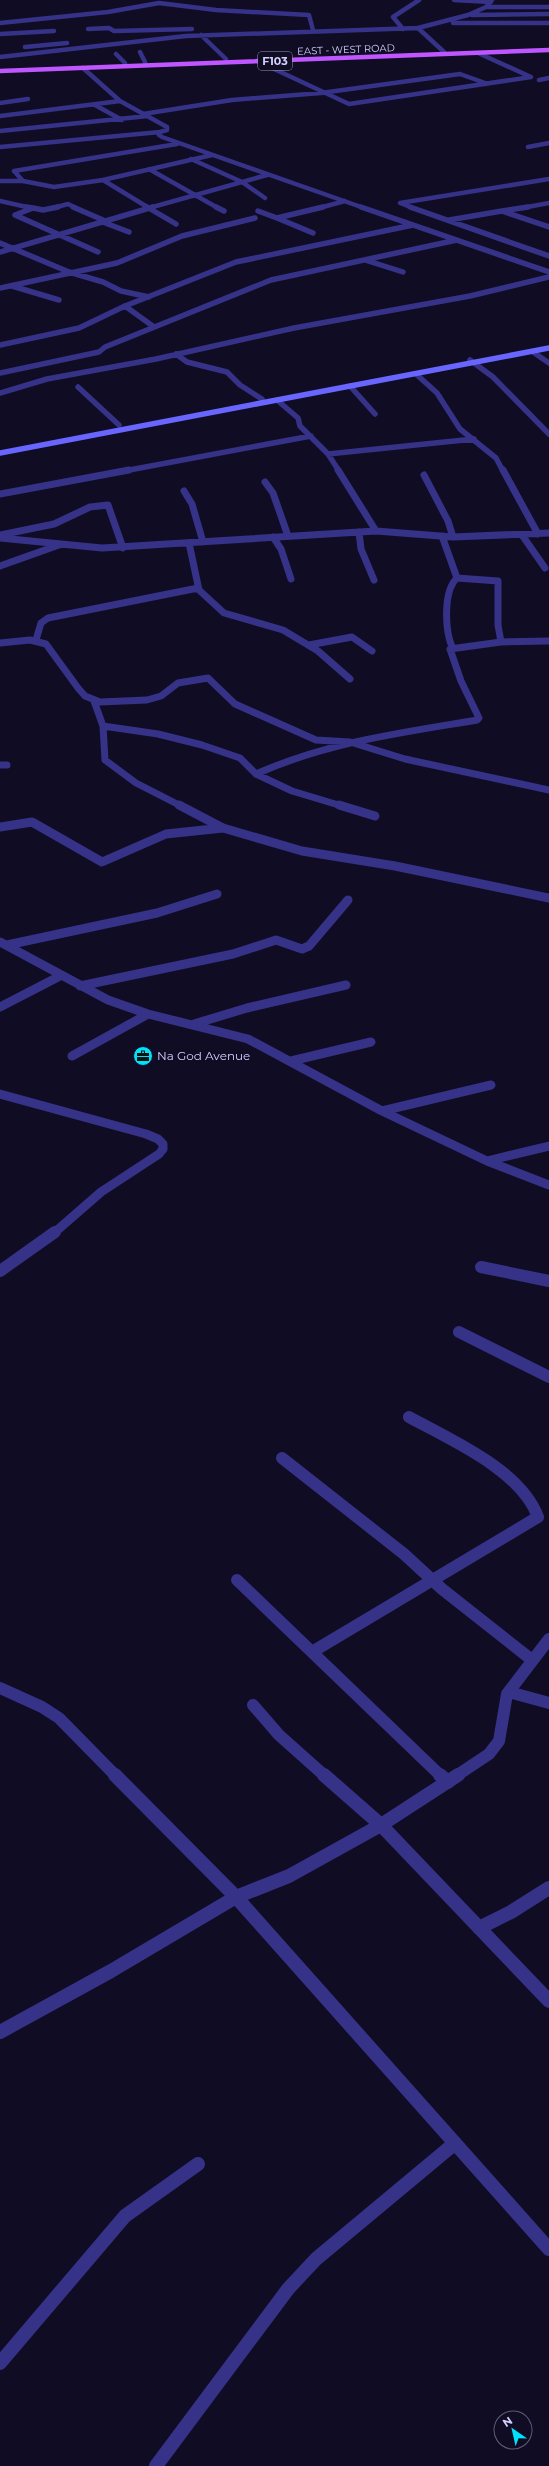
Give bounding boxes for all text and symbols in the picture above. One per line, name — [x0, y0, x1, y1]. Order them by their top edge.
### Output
street label: EAST - WEST ROAD — [297, 41, 395, 58]
road number: F103 — [258, 52, 292, 70]
office icon: Na God Avenue — [132, 1045, 154, 1067]
place label: Na God Avenue — [157, 1048, 250, 1063]
north arrow — [493, 2410, 533, 2450]
text: N — [500, 2413, 515, 2430]

